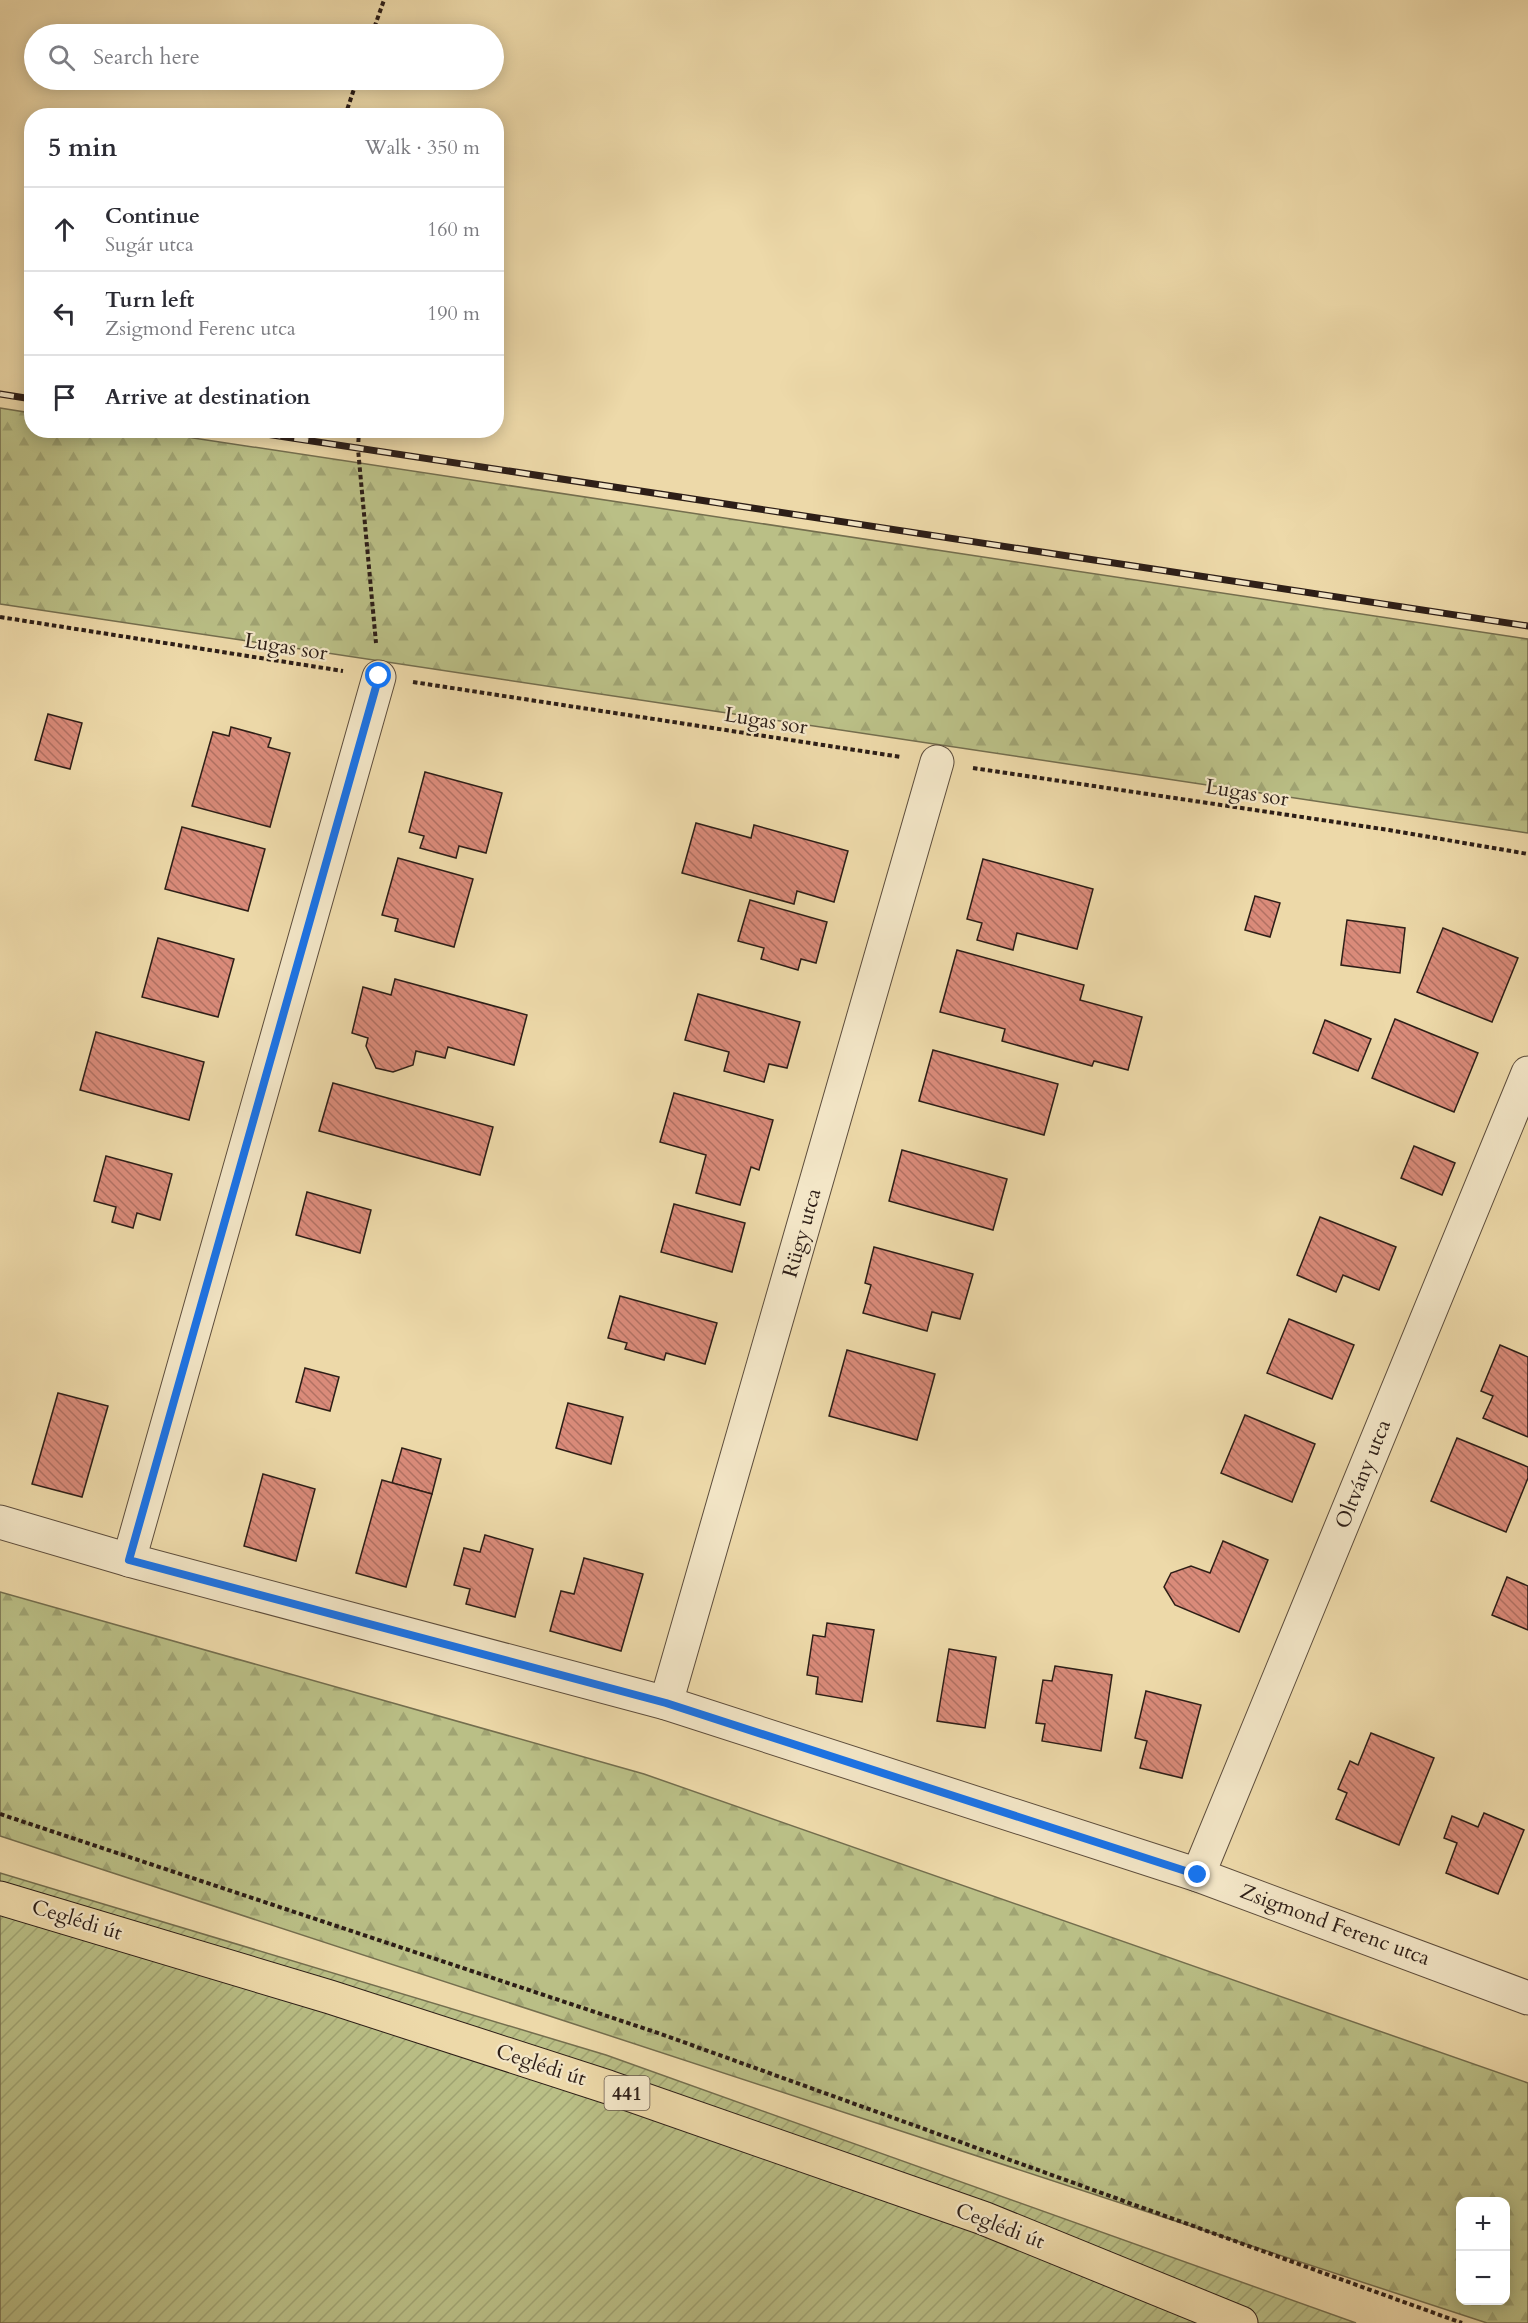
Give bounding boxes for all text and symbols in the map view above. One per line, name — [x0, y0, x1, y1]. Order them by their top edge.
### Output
search box — [24, 24, 504, 90]
icon: search — [45, 41, 78, 74]
text: Search here — [93, 42, 200, 72]
text: 5 min — [48, 130, 117, 165]
text: Walk · 350 m — [365, 134, 480, 161]
text: Continue — [105, 201, 200, 231]
icon: ahead — [48, 213, 81, 246]
text: 160 m — [427, 216, 480, 243]
text: Sugár utca — [105, 231, 194, 258]
text: Turn left — [105, 285, 194, 315]
icon: left — [48, 297, 81, 330]
text: 190 m — [427, 300, 480, 327]
text: Zsigmond Ferenc utca — [105, 315, 296, 342]
icon: arrive — [48, 381, 81, 414]
text: Arrive at destination — [105, 382, 310, 412]
street label: Lugas sor — [242, 626, 330, 668]
route start — [365, 662, 391, 688]
street label: Lugas sor — [722, 700, 810, 742]
street label: Lugas sor — [1203, 772, 1291, 814]
street label: Rügy utca — [775, 1185, 829, 1281]
street label: Oltvány utca — [1328, 1415, 1398, 1533]
route end — [1184, 1861, 1210, 1887]
street label: Zsigmond Ferenc utca — [1236, 1877, 1434, 1973]
street label: Ceglédi út — [28, 1893, 126, 1948]
street label: Ceglédi út — [492, 2037, 590, 2093]
road number: 441 — [604, 2076, 650, 2110]
street label: Ceglédi út — [951, 2196, 1049, 2256]
map controls — [1456, 2197, 1510, 2305]
button: + — [1456, 2197, 1510, 2251]
button: − — [1456, 2251, 1510, 2305]

